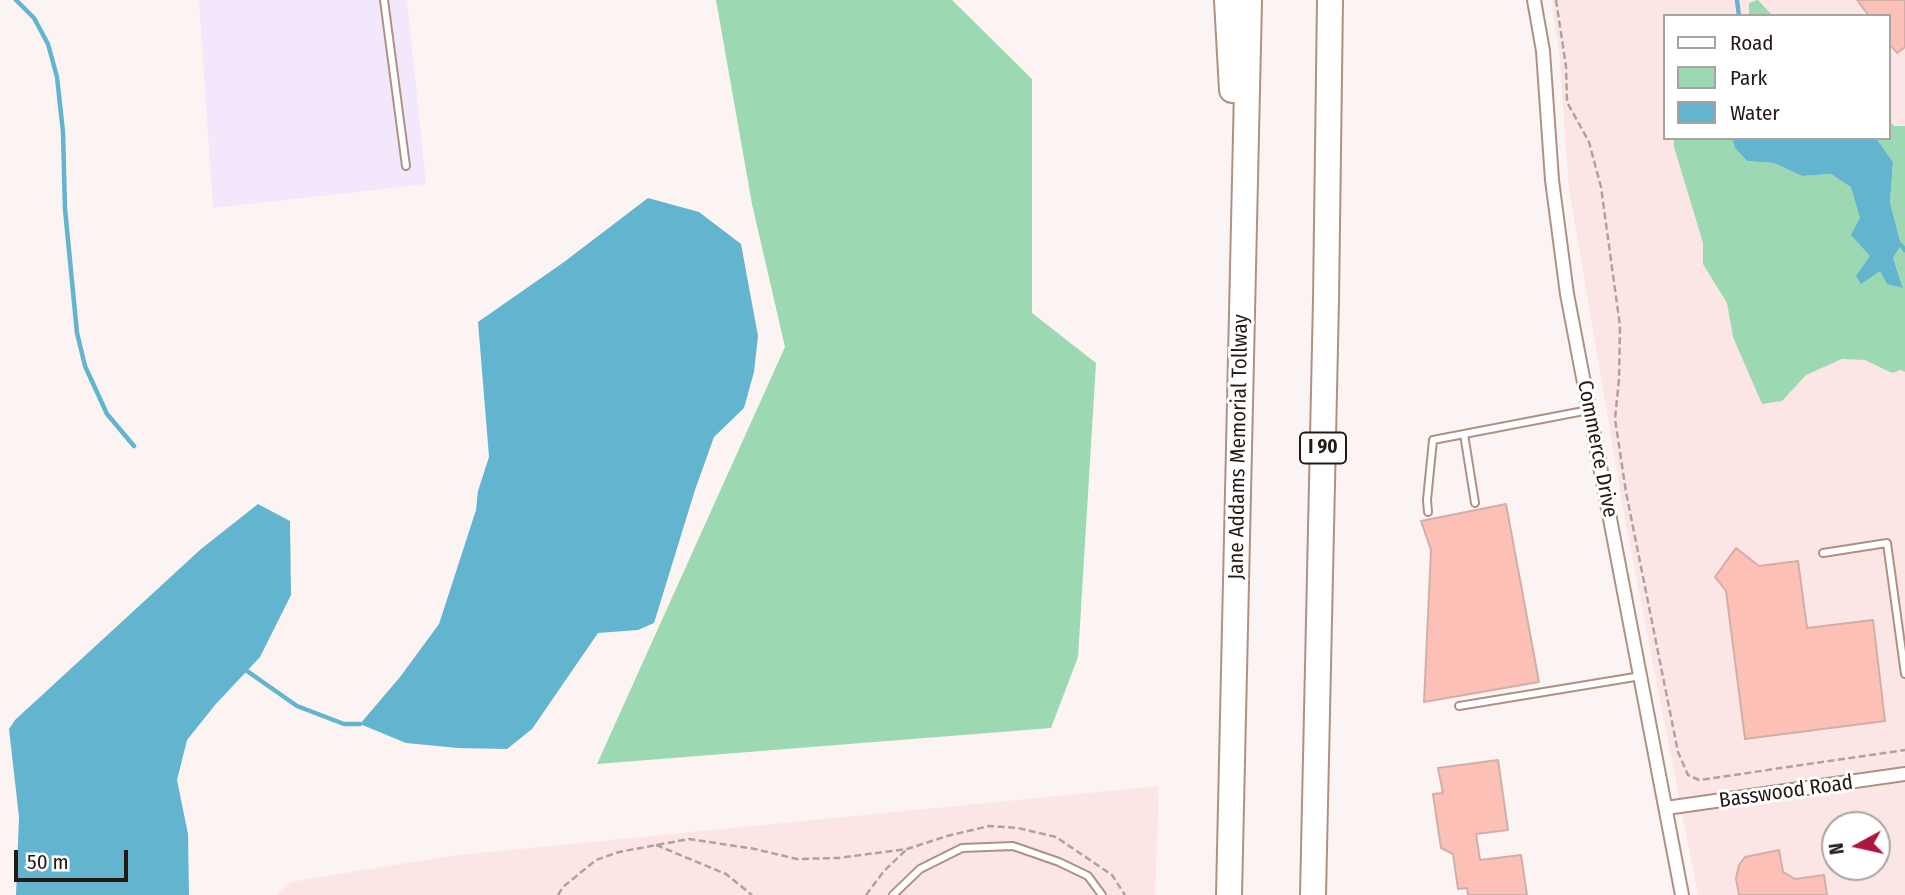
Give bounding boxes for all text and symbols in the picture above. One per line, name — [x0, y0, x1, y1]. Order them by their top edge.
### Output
legend — [1664, 14, 1891, 140]
text: Road — [1730, 30, 1774, 56]
text: Park — [1730, 65, 1767, 91]
text: Water — [1730, 100, 1780, 126]
street label: Jane Addams Memorial Tollway — [1224, 314, 1254, 580]
street label: Commerce Drive — [1571, 378, 1623, 520]
road number: I 90 — [1300, 432, 1346, 463]
street label: Basswood Road — [1718, 770, 1854, 814]
north arrow — [1821, 811, 1891, 881]
scale bar — [18, 836, 131, 880]
text: N — [1825, 841, 1849, 856]
text: 50 m — [27, 849, 69, 875]

